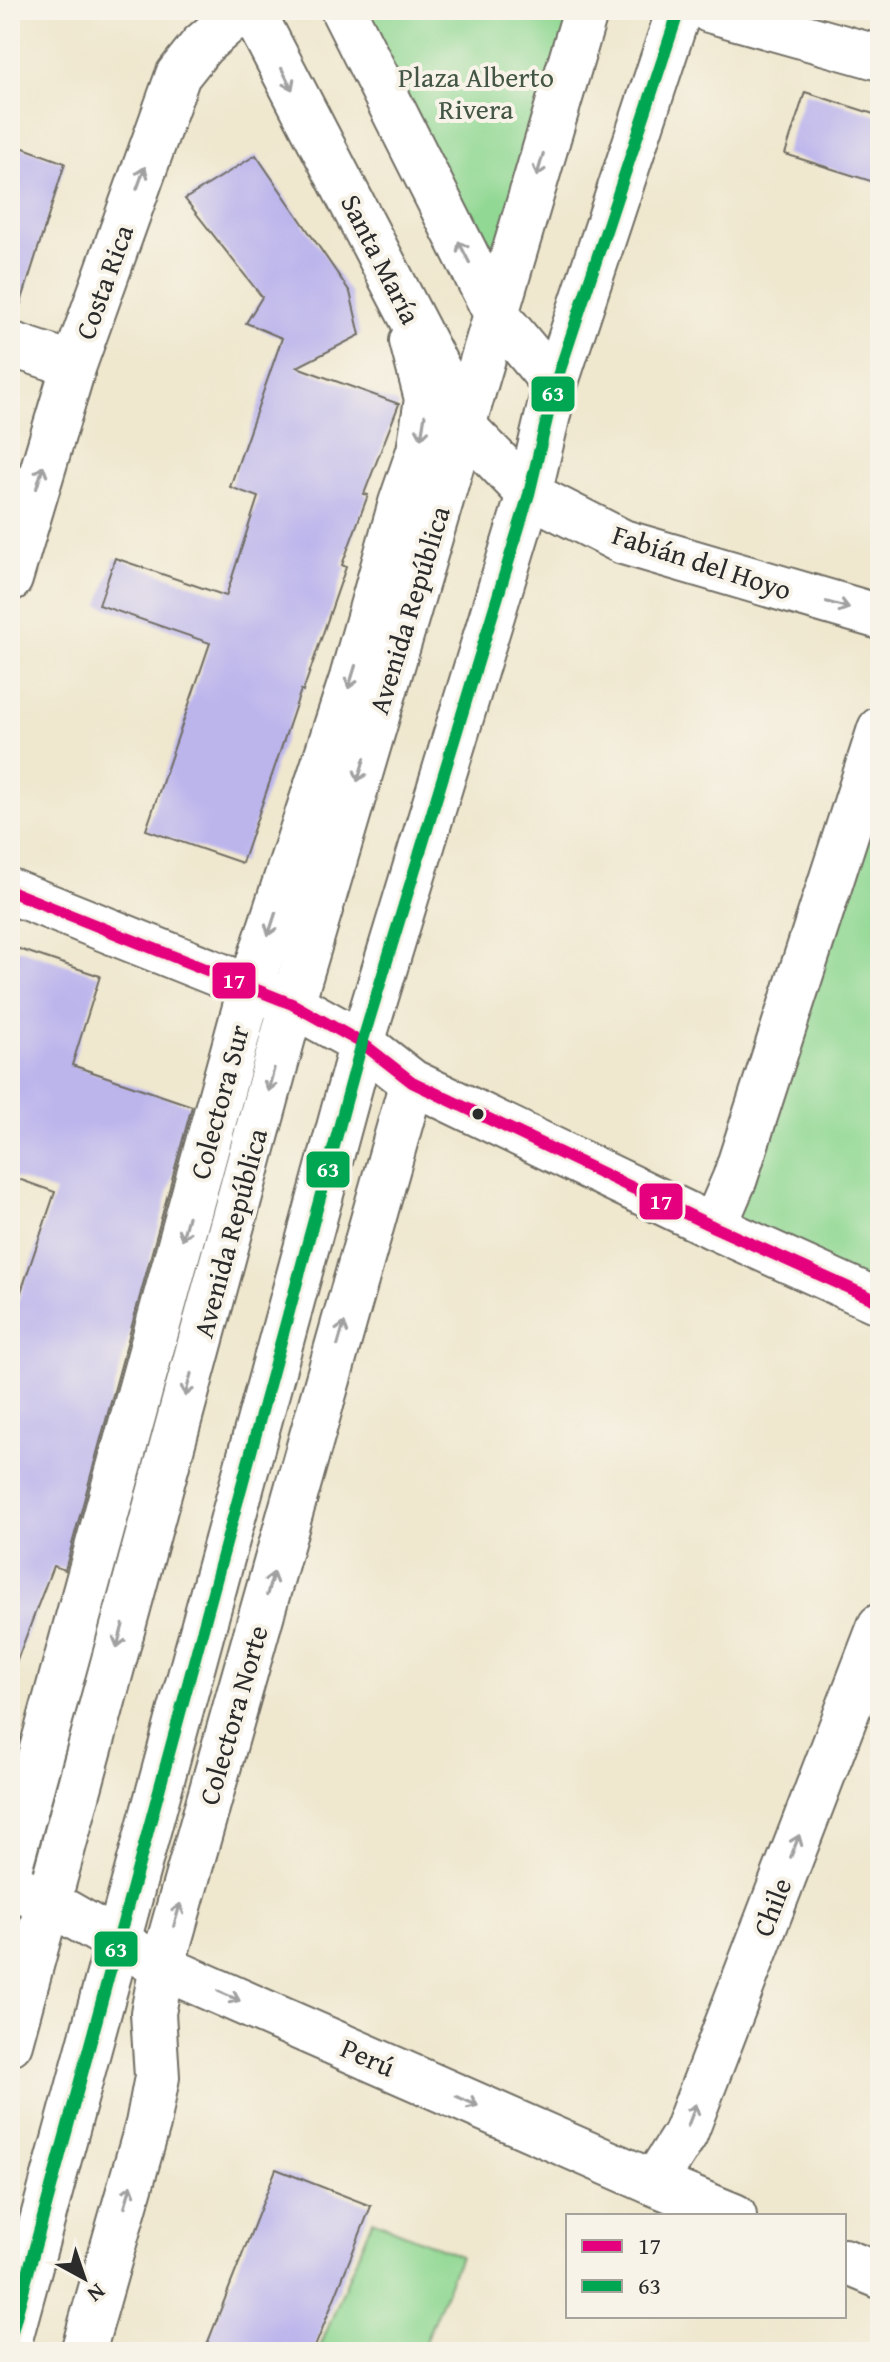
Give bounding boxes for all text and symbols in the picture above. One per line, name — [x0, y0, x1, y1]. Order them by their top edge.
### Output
park label: Plaza Alberto Rivera — [398, 56, 554, 129]
one-way arrow — [280, 67, 296, 91]
one-way arrow — [532, 152, 547, 178]
one-way arrow — [135, 166, 150, 191]
street label: Santa María — [331, 187, 432, 331]
street label: Costa Rica — [64, 218, 143, 345]
one-way arrow — [456, 240, 472, 264]
line badge: 63 — [530, 375, 576, 413]
text: 63 — [542, 377, 564, 409]
one-way arrow — [415, 413, 430, 439]
one-way arrow — [33, 464, 48, 490]
street label: Avenida República — [357, 500, 460, 719]
street label: Fabián del Hoyo — [607, 513, 797, 610]
one-way arrow — [825, 598, 851, 613]
one-way arrow — [344, 663, 359, 689]
one-way arrow — [353, 757, 368, 783]
one-way arrow — [263, 911, 278, 936]
line badge: 17 — [211, 961, 257, 1000]
text: 17 — [223, 964, 245, 996]
street label: Colectora Sur — [178, 1020, 259, 1184]
one-way arrow — [263, 1066, 278, 1092]
unlabelled marker — [470, 1106, 486, 1122]
street label: Avenida República — [182, 1123, 277, 1342]
line badge: 63 — [305, 1150, 351, 1189]
text: 63 — [317, 1153, 339, 1185]
line badge: 17 — [638, 1182, 684, 1221]
text: 17 — [650, 1185, 672, 1217]
one-way arrow — [177, 1214, 192, 1240]
one-way arrow — [334, 1321, 349, 1347]
one-way arrow — [180, 1371, 195, 1397]
one-way arrow — [263, 1571, 278, 1597]
street label: Colectora Norte — [187, 1620, 278, 1809]
one-way arrow — [112, 1622, 127, 1648]
one-way arrow — [789, 1834, 803, 1859]
street label: Chile — [742, 1872, 801, 1942]
one-way arrow — [170, 1903, 185, 1929]
line badge: 63 — [93, 1930, 139, 1968]
text: 63 — [105, 1933, 127, 1965]
one-way arrow — [217, 1989, 241, 2004]
street label: Perú — [335, 2027, 402, 2086]
one-way arrow — [454, 2094, 479, 2109]
one-way arrow — [686, 2103, 700, 2128]
one-way arrow — [121, 2184, 136, 2210]
legend — [566, 2214, 846, 2318]
text: 17 — [638, 2228, 661, 2263]
north arrow — [44, 2238, 124, 2318]
text: 63 — [638, 2268, 661, 2303]
text: N — [81, 2276, 113, 2310]

